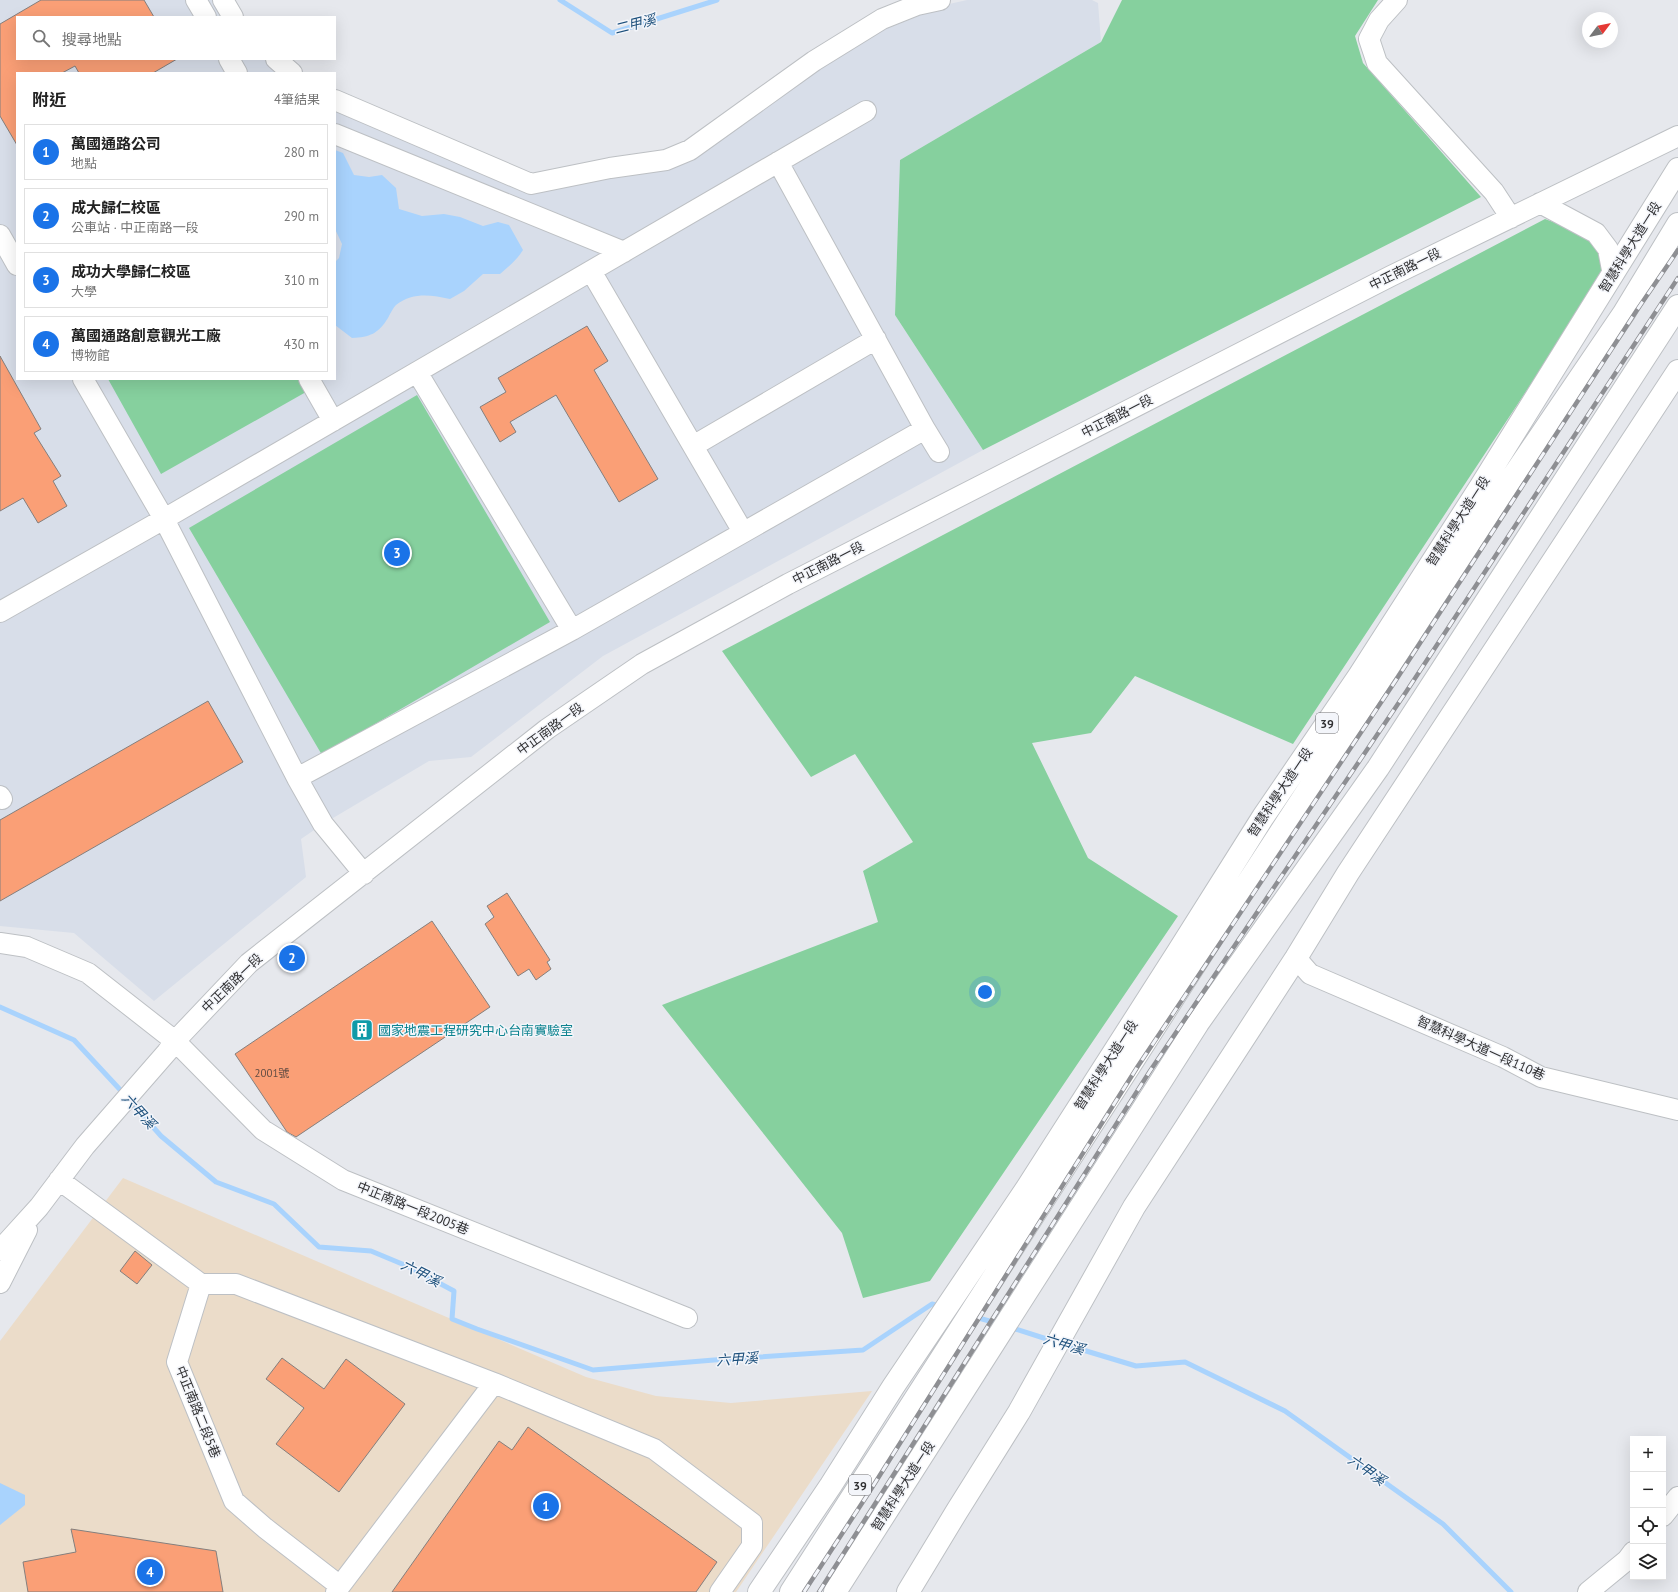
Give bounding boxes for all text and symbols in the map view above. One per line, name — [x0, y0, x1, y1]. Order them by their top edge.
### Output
water label: 二甲溪 — [612, 10, 659, 38]
north arrow — [1582, 12, 1618, 48]
search box — [16, 16, 336, 60]
icon: search — [30, 27, 52, 49]
text: 搜尋地點 — [62, 30, 122, 49]
text: 附近 — [32, 89, 66, 111]
text: 4筆結果 — [274, 91, 320, 108]
text: 萬國通路公司 — [71, 134, 161, 153]
text: 1 — [42, 144, 50, 161]
text: 280 m — [284, 144, 319, 161]
text: 地點 — [71, 155, 97, 172]
text: 成大歸仁校區 — [71, 198, 161, 217]
street label: 智慧科學大道一段 — [1595, 198, 1665, 296]
text: 2 — [42, 208, 50, 225]
text: 290 m — [284, 208, 319, 225]
text: 公車站 · 中正南路一段 — [71, 219, 198, 236]
street label: 中正南路一段 — [1366, 244, 1444, 294]
text: 成功大學歸仁校區 — [71, 262, 191, 281]
text: 3 — [42, 272, 50, 289]
text: 310 m — [284, 272, 319, 289]
text: 大學 — [71, 283, 97, 300]
text: 萬國通路創意觀光工廠 — [71, 326, 221, 345]
text: 4 — [42, 336, 50, 353]
text: 430 m — [284, 336, 319, 353]
text: 博物館 — [71, 347, 110, 364]
street label: 中正南路一段 — [1078, 391, 1156, 441]
street label: 智慧科學大道一段 — [1423, 473, 1493, 569]
pin: 3 — [384, 538, 410, 568]
street label: 中正南路一段 — [789, 538, 867, 588]
street label: 中正南路一段 — [513, 699, 587, 759]
road number: 39 — [1316, 713, 1338, 733]
street label: 智慧科學大道一段 — [1244, 744, 1316, 840]
pin: 2 — [279, 943, 305, 973]
street label: 中正南路一段 — [198, 950, 266, 1016]
your location — [975, 982, 995, 1002]
street label: 智慧科學大道一段110巷 — [1414, 1012, 1548, 1084]
building icon: 國家地震工程研究中心台南實驗室 — [349, 1017, 375, 1043]
street label: 智慧科學大道一段 — [1071, 1017, 1141, 1113]
place label: 國家地震工程研究中心台南實驗室 — [378, 1022, 573, 1039]
house number: 2001號 — [255, 1066, 289, 1080]
water label: 六甲溪 — [118, 1089, 161, 1134]
street label: 中正南路一段2005巷 — [354, 1178, 472, 1238]
water label: 六甲溪 — [398, 1255, 446, 1291]
water label: 六甲溪 — [1041, 1329, 1089, 1359]
water label: 六甲溪 — [715, 1348, 761, 1369]
street label: 中正南路二段5巷 — [172, 1363, 224, 1461]
map controls — [1630, 1436, 1666, 1580]
button: + — [1630, 1436, 1666, 1472]
street label: 智慧科學大道一段 — [868, 1438, 938, 1534]
water label: 六甲溪 — [1345, 1451, 1391, 1491]
button: − — [1630, 1472, 1666, 1508]
road number: 39 — [849, 1475, 871, 1495]
pin: 1 — [533, 1491, 559, 1521]
button: locate — [1630, 1508, 1666, 1544]
button: layers — [1630, 1544, 1666, 1580]
pin: 4 — [137, 1557, 163, 1587]

